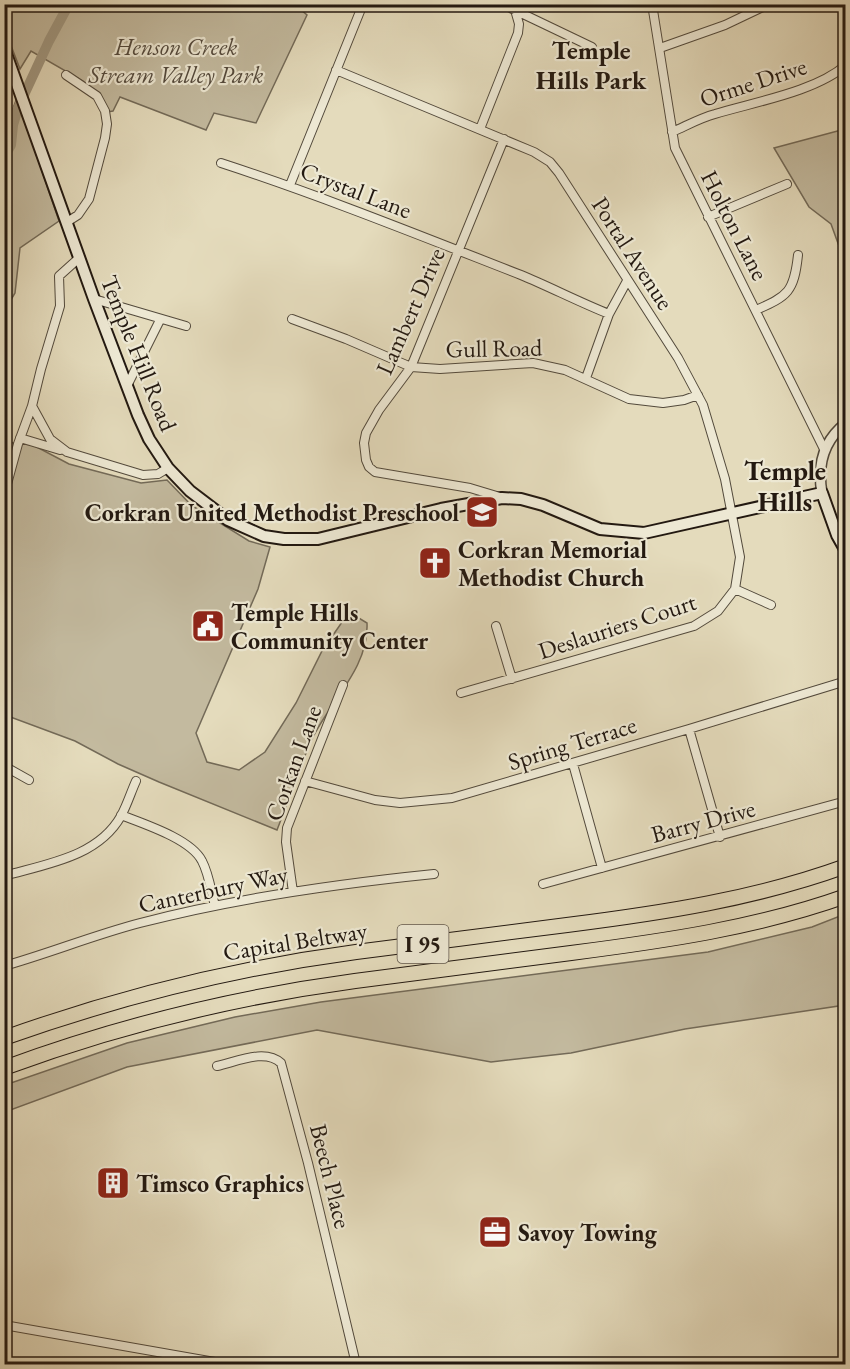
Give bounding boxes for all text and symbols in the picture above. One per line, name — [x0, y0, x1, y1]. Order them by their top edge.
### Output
park label: Henson Creek Stream Valley Park — [88, 31, 263, 90]
district label: Temple Hills Park — [536, 33, 647, 97]
street label: Orme Drive — [696, 50, 810, 114]
street label: Crystal Lane — [296, 155, 416, 225]
street label: Holton Lane — [694, 165, 776, 285]
street label: Portal Avenue — [585, 191, 681, 315]
street label: Lambert Drive — [368, 243, 452, 379]
street label: Temple Hill Road — [94, 270, 185, 436]
street label: Gull Road — [445, 332, 543, 364]
district label: Temple Hills — [744, 453, 826, 519]
school or university icon: Corkran United Methodist Preschool — [464, 494, 500, 530]
place label: Corkran United Methodist Preschool — [85, 497, 459, 528]
place label: Corkran Memorial Methodist Church — [458, 534, 647, 593]
church icon: Corkran Memorial Methodist Church — [417, 545, 453, 581]
street label: Deslauriers Court — [534, 586, 700, 666]
place label: Temple Hills Community Center — [231, 597, 428, 657]
public building icon: Temple Hills Community Center — [190, 608, 226, 644]
street label: Corkan Lane — [258, 701, 328, 825]
street label: Spring Terrace — [504, 709, 640, 777]
street label: Barry Drive — [648, 792, 758, 850]
street label: Canterbury Way — [135, 858, 291, 920]
street label: Capital Beltway — [221, 914, 370, 968]
road number: I 95 — [398, 925, 448, 963]
street label: Beech Place — [303, 1121, 359, 1231]
building icon: Timsco Graphics — [95, 1165, 131, 1201]
place label: Timsco Graphics — [136, 1168, 304, 1199]
office icon: Savoy Towing — [477, 1214, 513, 1250]
place label: Savoy Towing — [518, 1217, 658, 1249]

